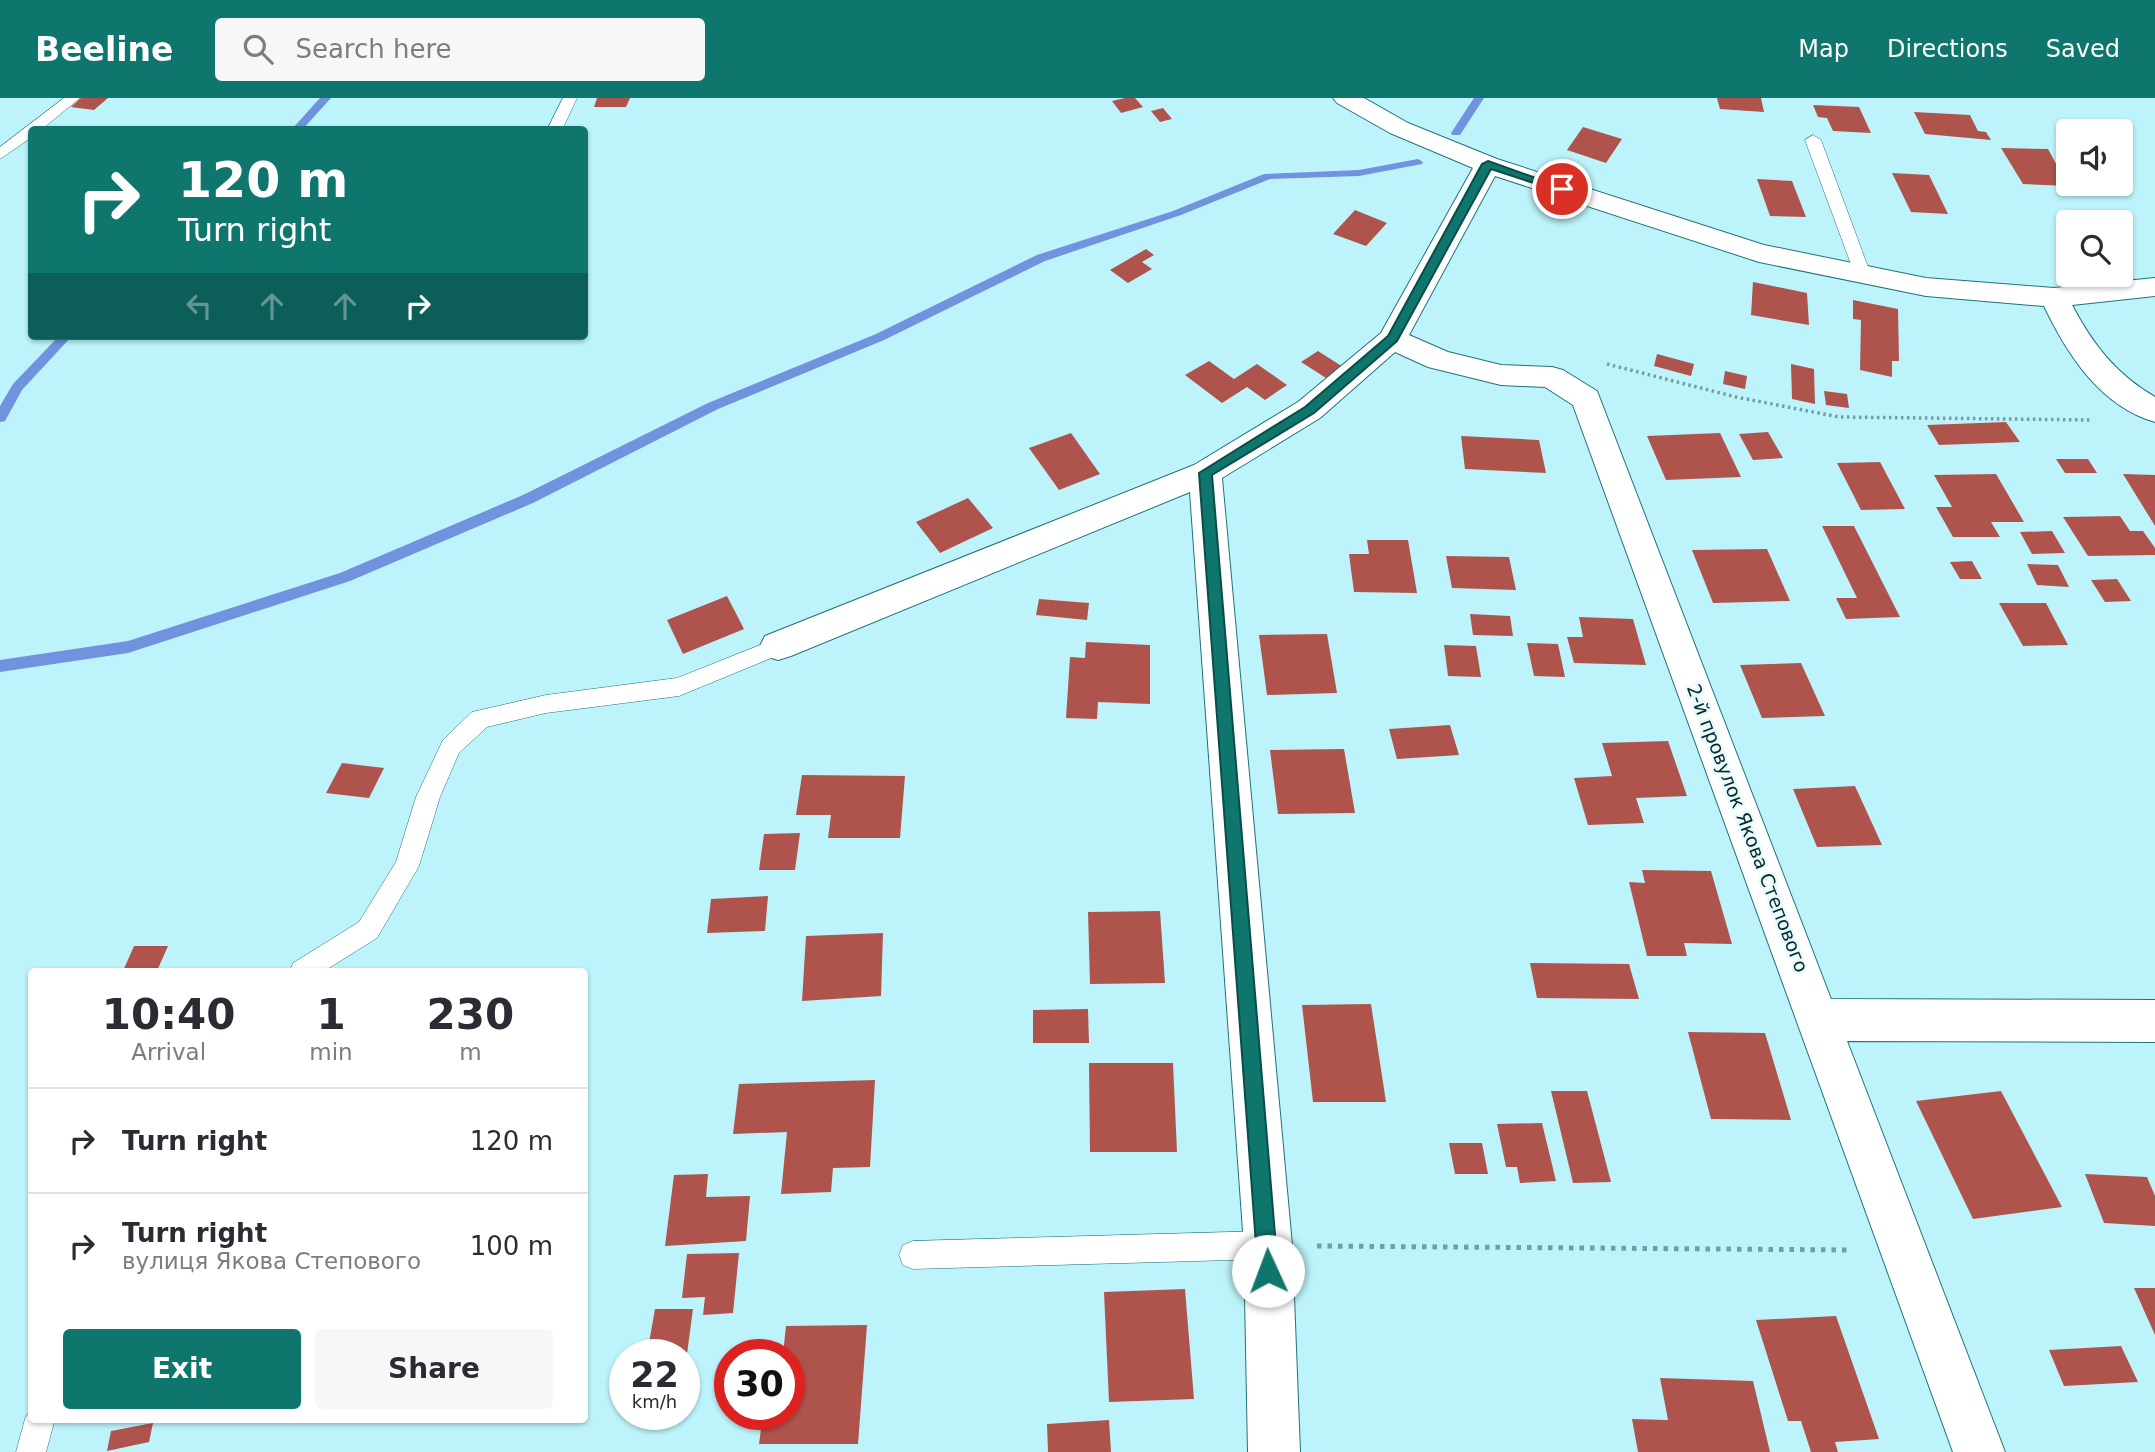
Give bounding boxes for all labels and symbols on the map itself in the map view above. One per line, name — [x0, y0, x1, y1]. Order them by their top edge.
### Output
pin — [1532, 159, 1592, 219]
street label: 2-й провулок Якова Степового — [1683, 681, 1813, 975]
position arrow — [1231, 1234, 1305, 1308]
speed limit sign: 30 — [714, 1339, 805, 1430]

